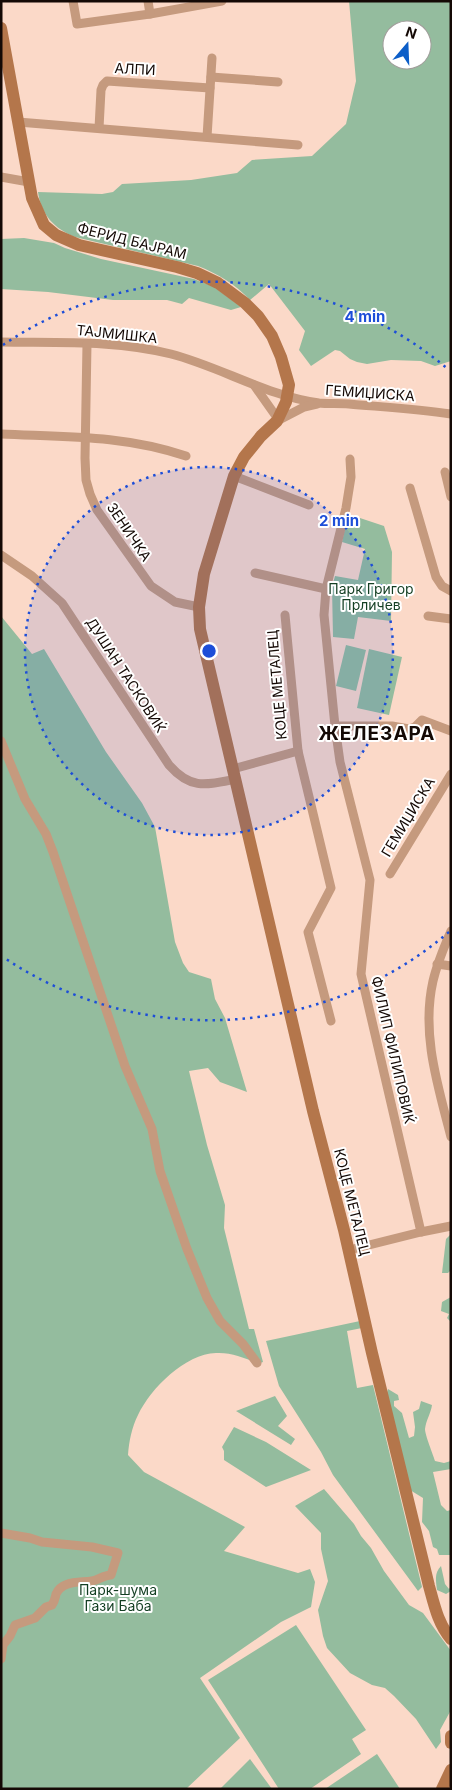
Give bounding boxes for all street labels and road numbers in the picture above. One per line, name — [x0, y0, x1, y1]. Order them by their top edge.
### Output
street label: АЛПИ — [114, 59, 156, 78]
street label: ФЕРИД БАЈРАМ — [76, 219, 188, 262]
street label: ТАЈМИШКА — [76, 321, 159, 346]
street label: ГЕМИЏИСКА — [325, 381, 416, 404]
street label: ЗЕНИЧКА — [104, 499, 155, 564]
street label: ДУШАН ТАСКОВИЌ — [83, 614, 170, 736]
street label: КОЦЕ МЕТАЛЕЦ — [263, 630, 290, 740]
street label: ГЕМИЏИСКА — [377, 774, 438, 860]
street label: ФИЛИП ФИЛИПОВИЌ — [368, 974, 419, 1126]
street label: КОЦЕ МЕТАЛЕЦ — [331, 1147, 374, 1257]

